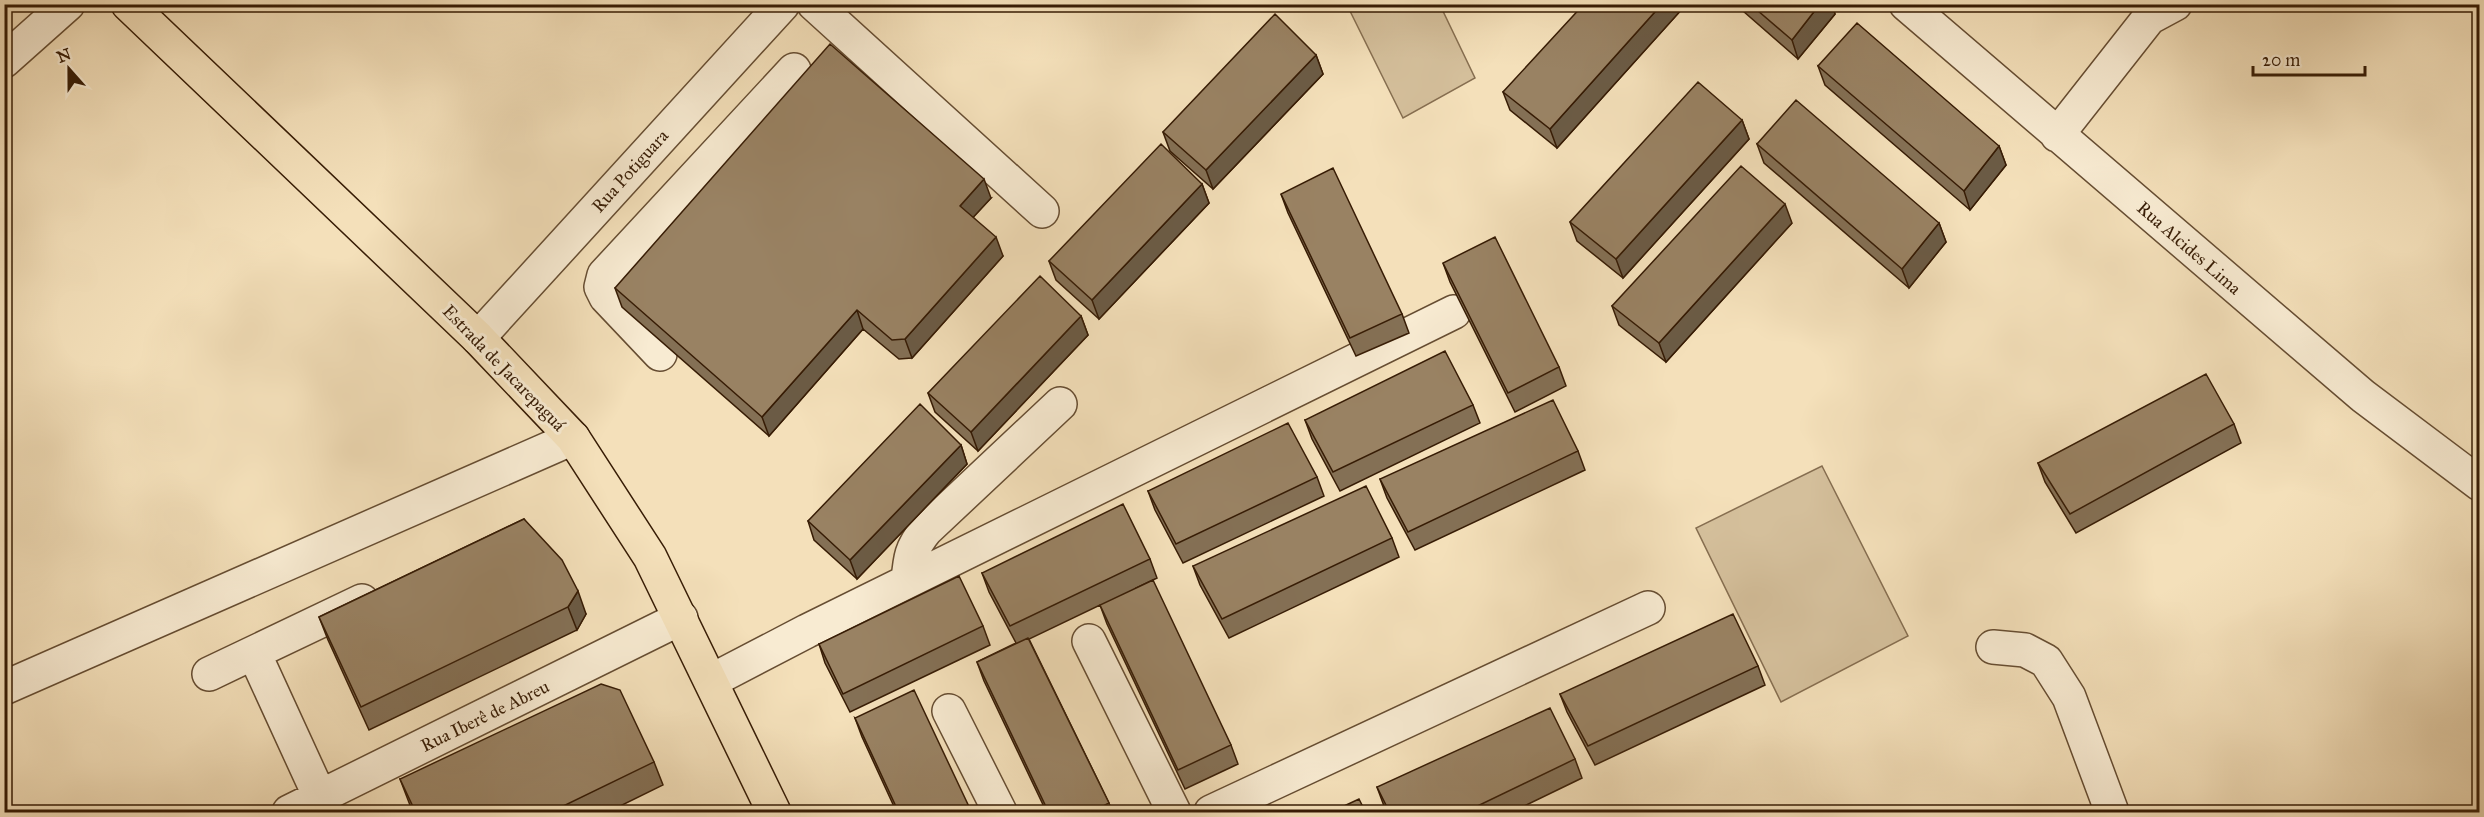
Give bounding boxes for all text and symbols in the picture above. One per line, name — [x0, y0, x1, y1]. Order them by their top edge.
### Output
north arrow — [39, 39, 99, 99]
scale bar — [2253, 39, 2366, 77]
text: N — [54, 44, 74, 67]
text: 20 m — [2262, 49, 2300, 71]
street label: Rua Potiguara — [587, 125, 674, 218]
street label: Rua Alcides Lima — [2132, 197, 2246, 300]
street label: Estrada de Jacarepaguá — [437, 300, 570, 437]
street label: Rua Iberê de Abreu — [417, 675, 553, 757]

